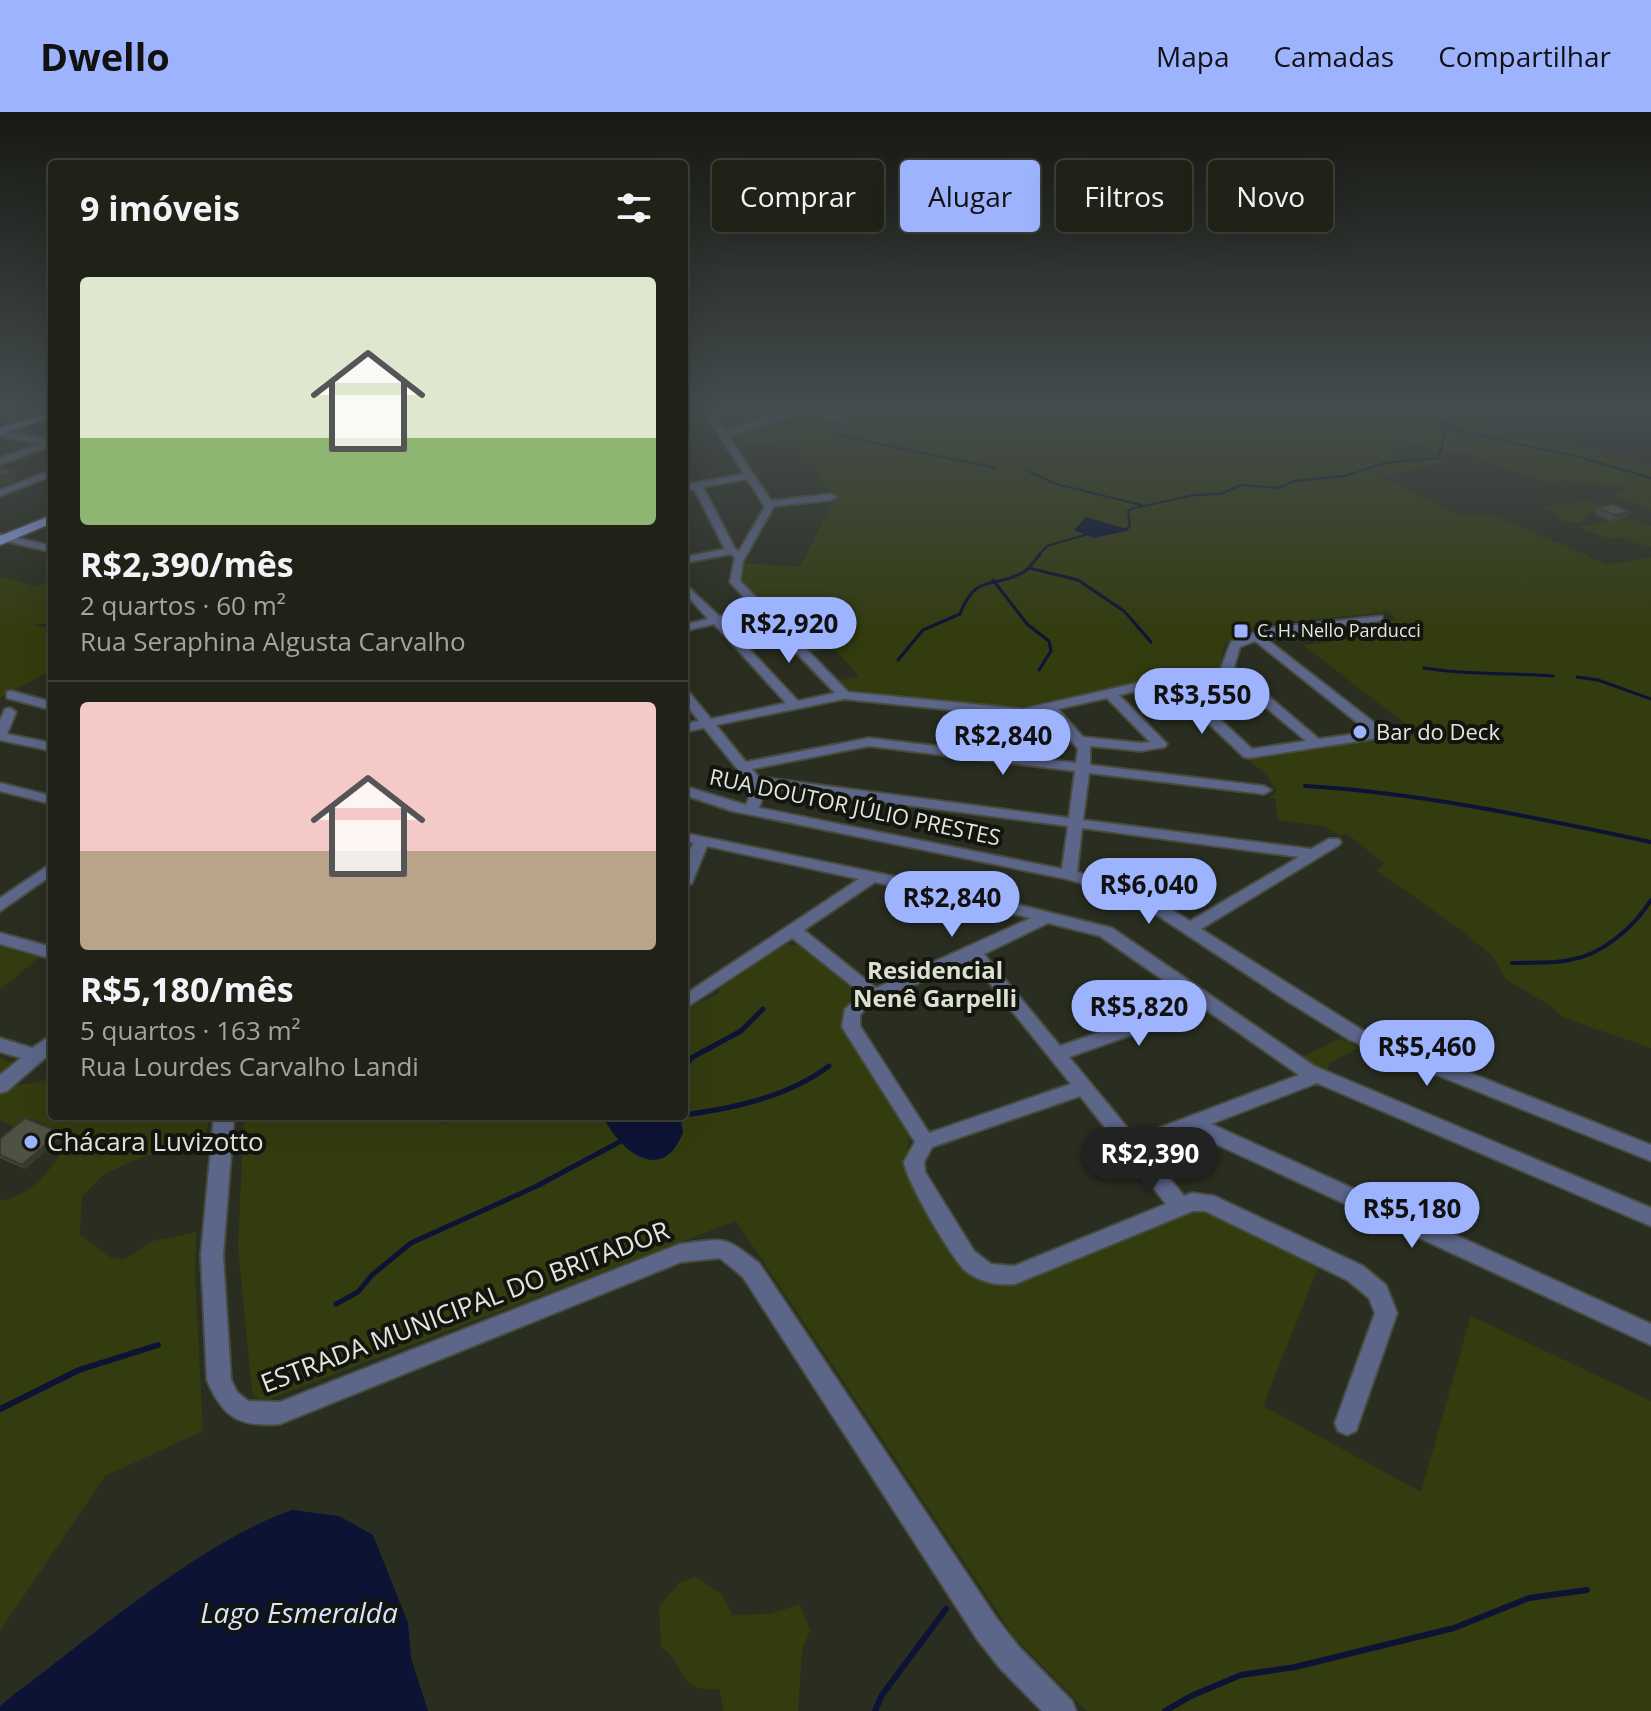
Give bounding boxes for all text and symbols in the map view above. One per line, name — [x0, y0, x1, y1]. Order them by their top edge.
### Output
text: Dwello — [40, 30, 170, 82]
text: Mapa — [1156, 37, 1229, 75]
text: Camadas — [1273, 37, 1394, 75]
text: Compartilhar — [1438, 37, 1611, 75]
chip: Comprar — [712, 160, 884, 232]
chip: Alugar — [900, 160, 1040, 232]
chip: Filtros — [1056, 160, 1192, 232]
chip: Novo — [1208, 160, 1333, 232]
text: 9 imóveis — [80, 185, 240, 231]
icon: filters — [612, 186, 656, 230]
icon: home — [296, 329, 440, 473]
text: R$2,390/mês — [80, 541, 294, 587]
text: 2 quartos · 60 m² — [80, 587, 286, 623]
pin: R$2,920 — [715, 597, 863, 665]
text: R$2,920 — [740, 605, 838, 641]
place label: C. H. Nello Parducci — [1257, 618, 1421, 642]
marker: C. H. Nello Parducci — [1232, 622, 1250, 640]
text: Rua Seraphina Algusta Carvalho — [80, 623, 466, 659]
pin: R$3,550 — [1128, 668, 1276, 736]
text: R$3,550 — [1153, 676, 1251, 712]
pin: R$2,840 — [929, 709, 1077, 777]
place label: Bar do Deck — [1376, 716, 1500, 746]
text: R$2,840 — [954, 717, 1052, 753]
marker: Bar do Deck — [1351, 723, 1369, 741]
icon: home — [296, 754, 440, 898]
street label: RUA DOUTOR JÚLIO PRESTES — [707, 760, 1003, 852]
pin: R$6,040 — [1075, 858, 1223, 926]
text: R$6,040 — [1100, 866, 1198, 902]
pin: R$2,840 — [878, 871, 1026, 939]
text: R$2,840 — [903, 879, 1001, 915]
district label: Residencial Nenê Garpelli — [853, 953, 1017, 1014]
text: R$5,180/mês — [80, 966, 294, 1012]
pin: R$5,820 — [1065, 980, 1213, 1048]
text: R$5,820 — [1090, 988, 1188, 1024]
text: 5 quartos · 163 m² — [80, 1012, 301, 1048]
pin: R$5,460 — [1353, 1020, 1501, 1088]
text: R$5,460 — [1378, 1028, 1476, 1064]
text: Rua Lourdes Carvalho Landi — [80, 1048, 419, 1084]
place label: Chácara Luvizotto — [47, 1123, 264, 1159]
pin: R$2,390 — [1076, 1127, 1224, 1195]
marker: Chácara Luvizotto — [22, 1133, 40, 1151]
text: R$2,390 — [1101, 1135, 1199, 1171]
pin: R$5,180 — [1338, 1182, 1486, 1250]
text: R$5,180 — [1363, 1190, 1461, 1226]
street label: ESTRADA MUNICIPAL DO BRITADOR — [255, 1211, 674, 1401]
water label: Lago Esmeralda — [200, 1593, 398, 1631]

